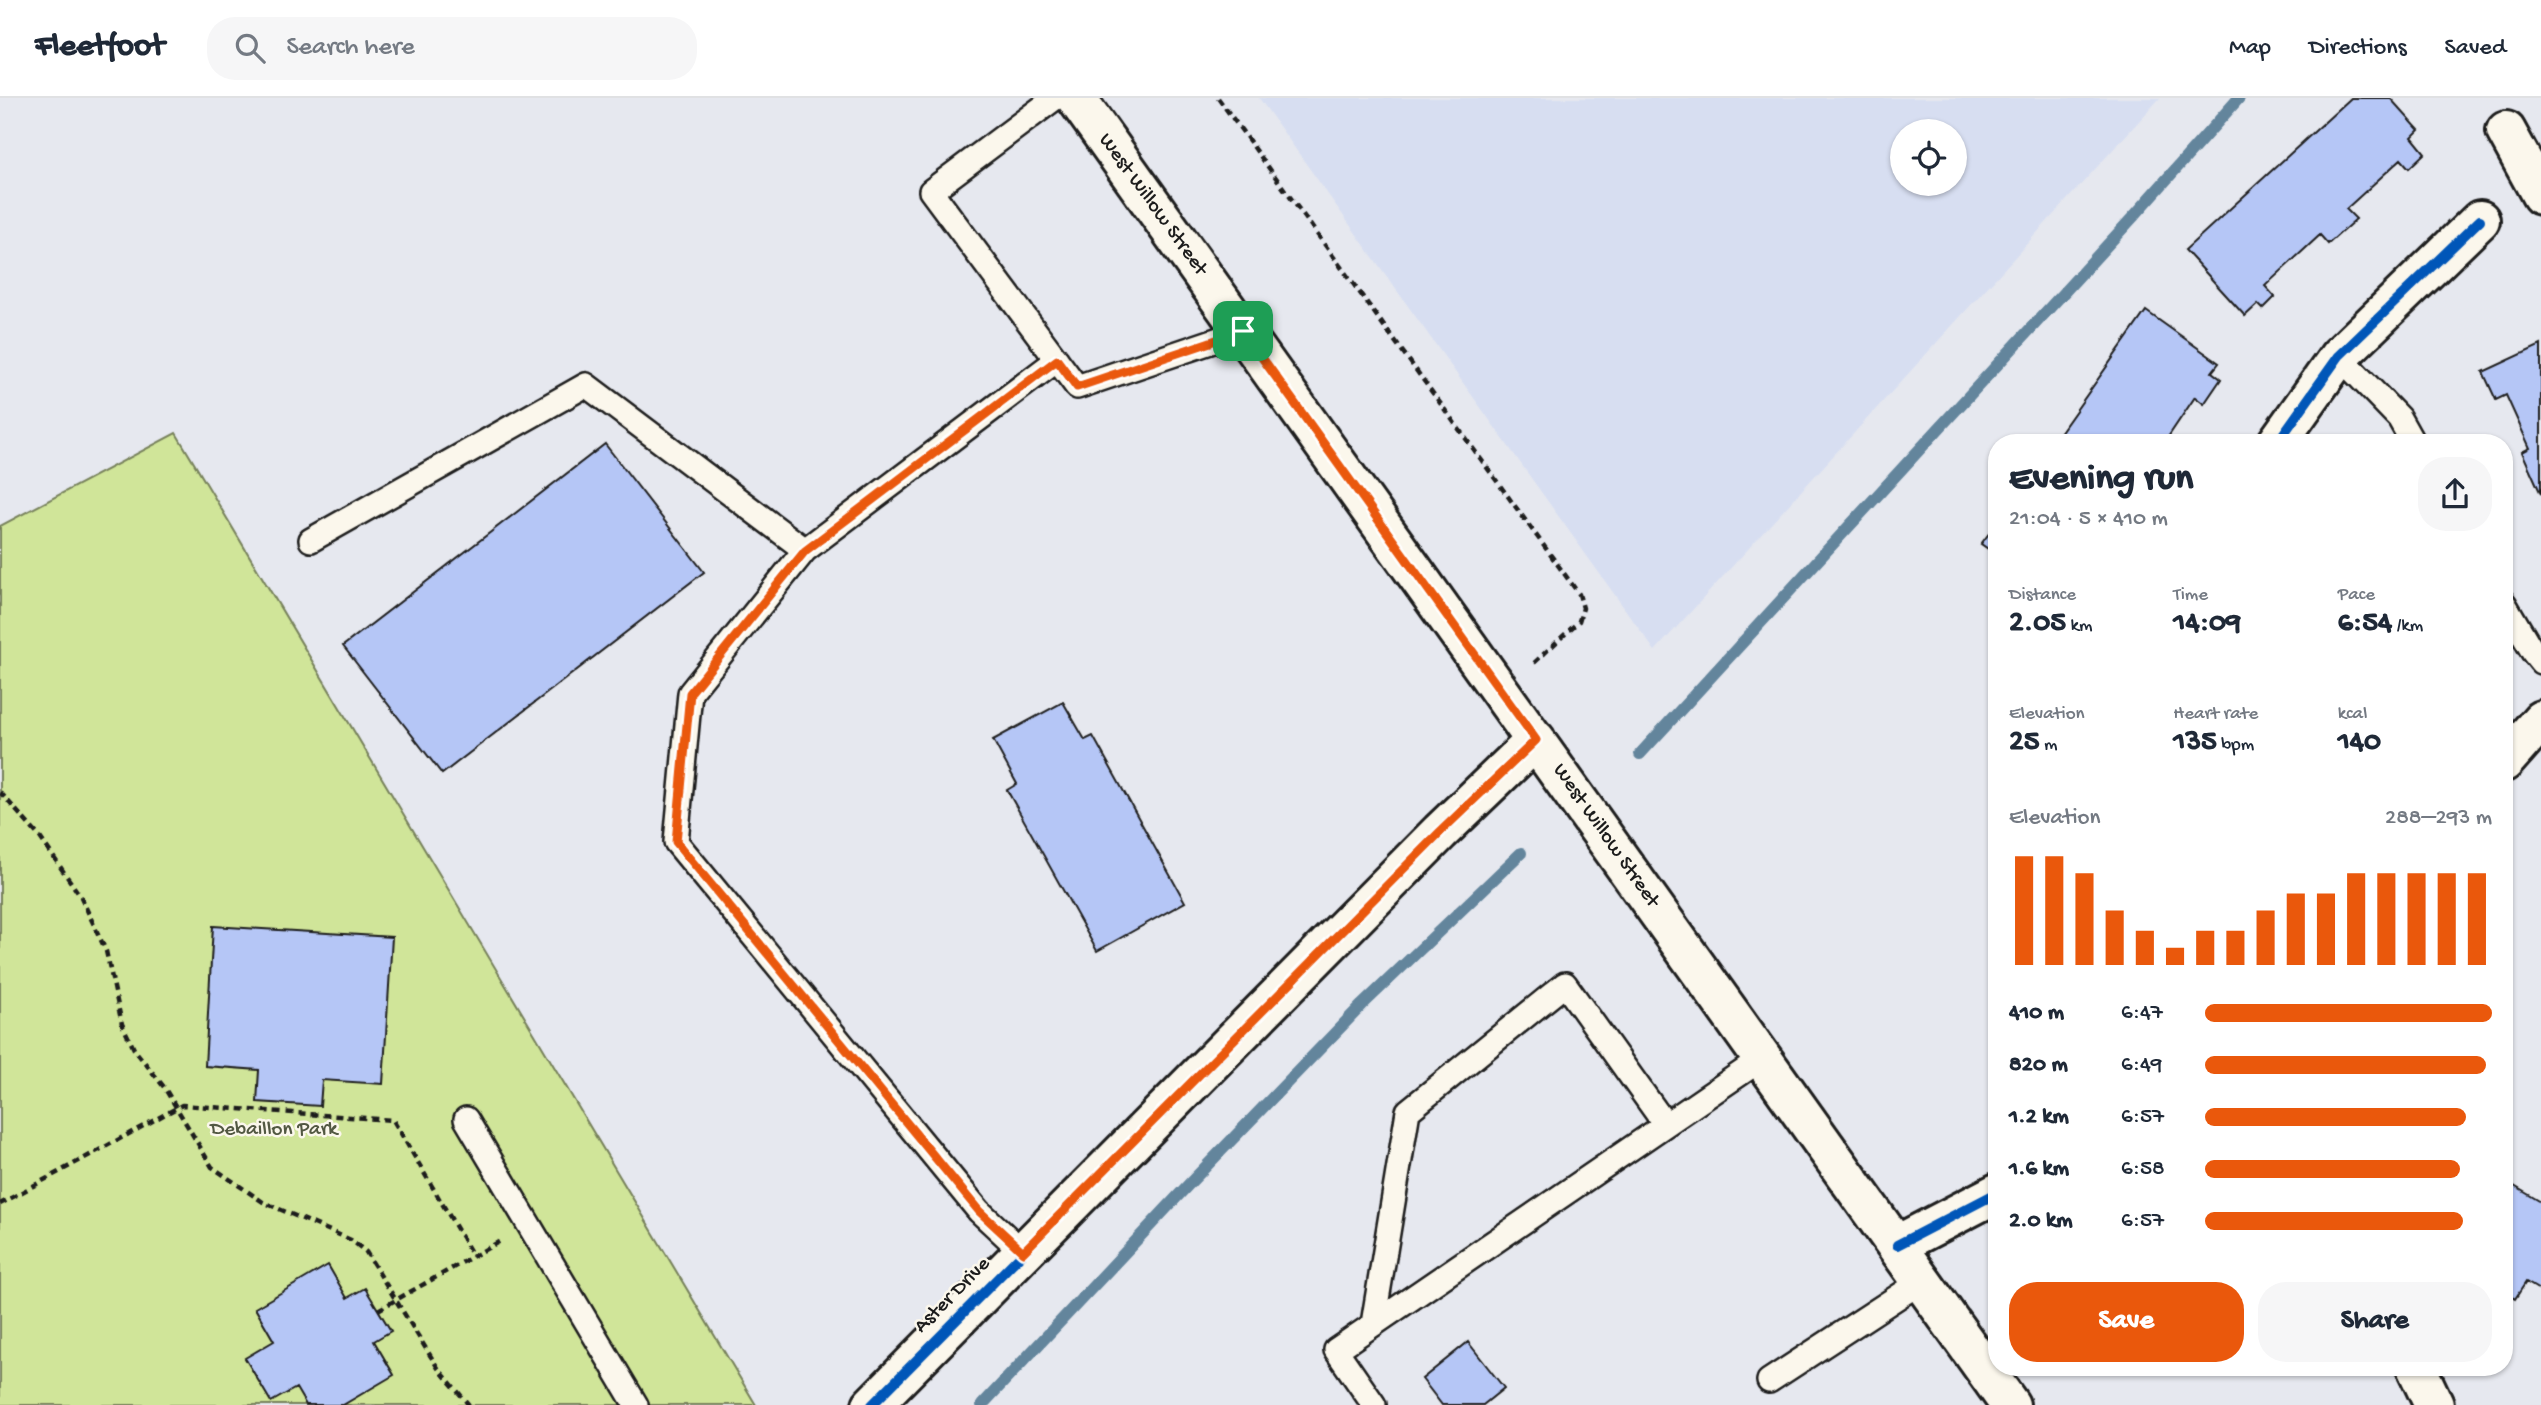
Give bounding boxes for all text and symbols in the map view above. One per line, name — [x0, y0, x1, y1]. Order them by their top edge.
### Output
search box — [207, 17, 697, 80]
text: Fleetfoot — [35, 29, 165, 67]
icon: search — [231, 29, 269, 67]
text: Search here — [287, 33, 415, 64]
text: Map — [2229, 34, 2271, 63]
text: Directions — [2309, 34, 2407, 63]
text: Saved — [2445, 34, 2506, 63]
map controls — [1890, 119, 1967, 196]
button: locate — [1890, 119, 1967, 196]
street label: West Willow Street — [1092, 129, 1213, 283]
pin — [1213, 301, 1273, 361]
icon: arrive — [1224, 312, 1262, 350]
button: share — [2418, 457, 2492, 531]
text: Evening run — [2009, 458, 2193, 502]
text: 21:04 · 5 × 410 m — [2009, 506, 2168, 533]
text: Distance — [2009, 584, 2076, 607]
text: Time — [2173, 584, 2208, 607]
text: Pace — [2338, 584, 2375, 607]
text: 2.05 — [2009, 607, 2066, 642]
text: 14:09 — [2173, 607, 2241, 642]
text: 6:54 — [2338, 607, 2392, 642]
text: km — [2066, 615, 2092, 638]
text: /km — [2392, 615, 2423, 638]
text: Elevation — [2009, 703, 2085, 726]
text: Heart rate — [2173, 703, 2258, 726]
text: kcal — [2338, 703, 2367, 726]
text: 25 — [2009, 726, 2039, 761]
text: 135 — [2173, 726, 2217, 761]
text: 140 — [2338, 726, 2381, 761]
text: m — [2039, 734, 2057, 757]
text: bpm — [2217, 734, 2254, 757]
street label: West Willow Street — [1546, 759, 1665, 915]
text: Elevation — [2009, 805, 2100, 832]
text: 288–293 m — [2385, 805, 2492, 832]
text: 410 m — [2009, 1000, 2064, 1027]
text: 6:47 — [2121, 1000, 2163, 1027]
text: 820 m — [2009, 1052, 2068, 1079]
text: 6:49 — [2121, 1052, 2162, 1079]
text: 1.2 km — [2009, 1104, 2069, 1131]
text: 6:57 — [2121, 1104, 2164, 1131]
park label: Debaillon Park — [209, 1118, 340, 1143]
text: 1.6 km — [2009, 1156, 2069, 1183]
text: 6:58 — [2121, 1156, 2165, 1183]
text: 2.0 km — [2009, 1208, 2073, 1235]
text: 6:57 — [2121, 1208, 2164, 1235]
street label: Aster Drive — [910, 1252, 997, 1339]
button: Save — [2009, 1282, 2244, 1362]
button: Share — [2258, 1282, 2492, 1362]

